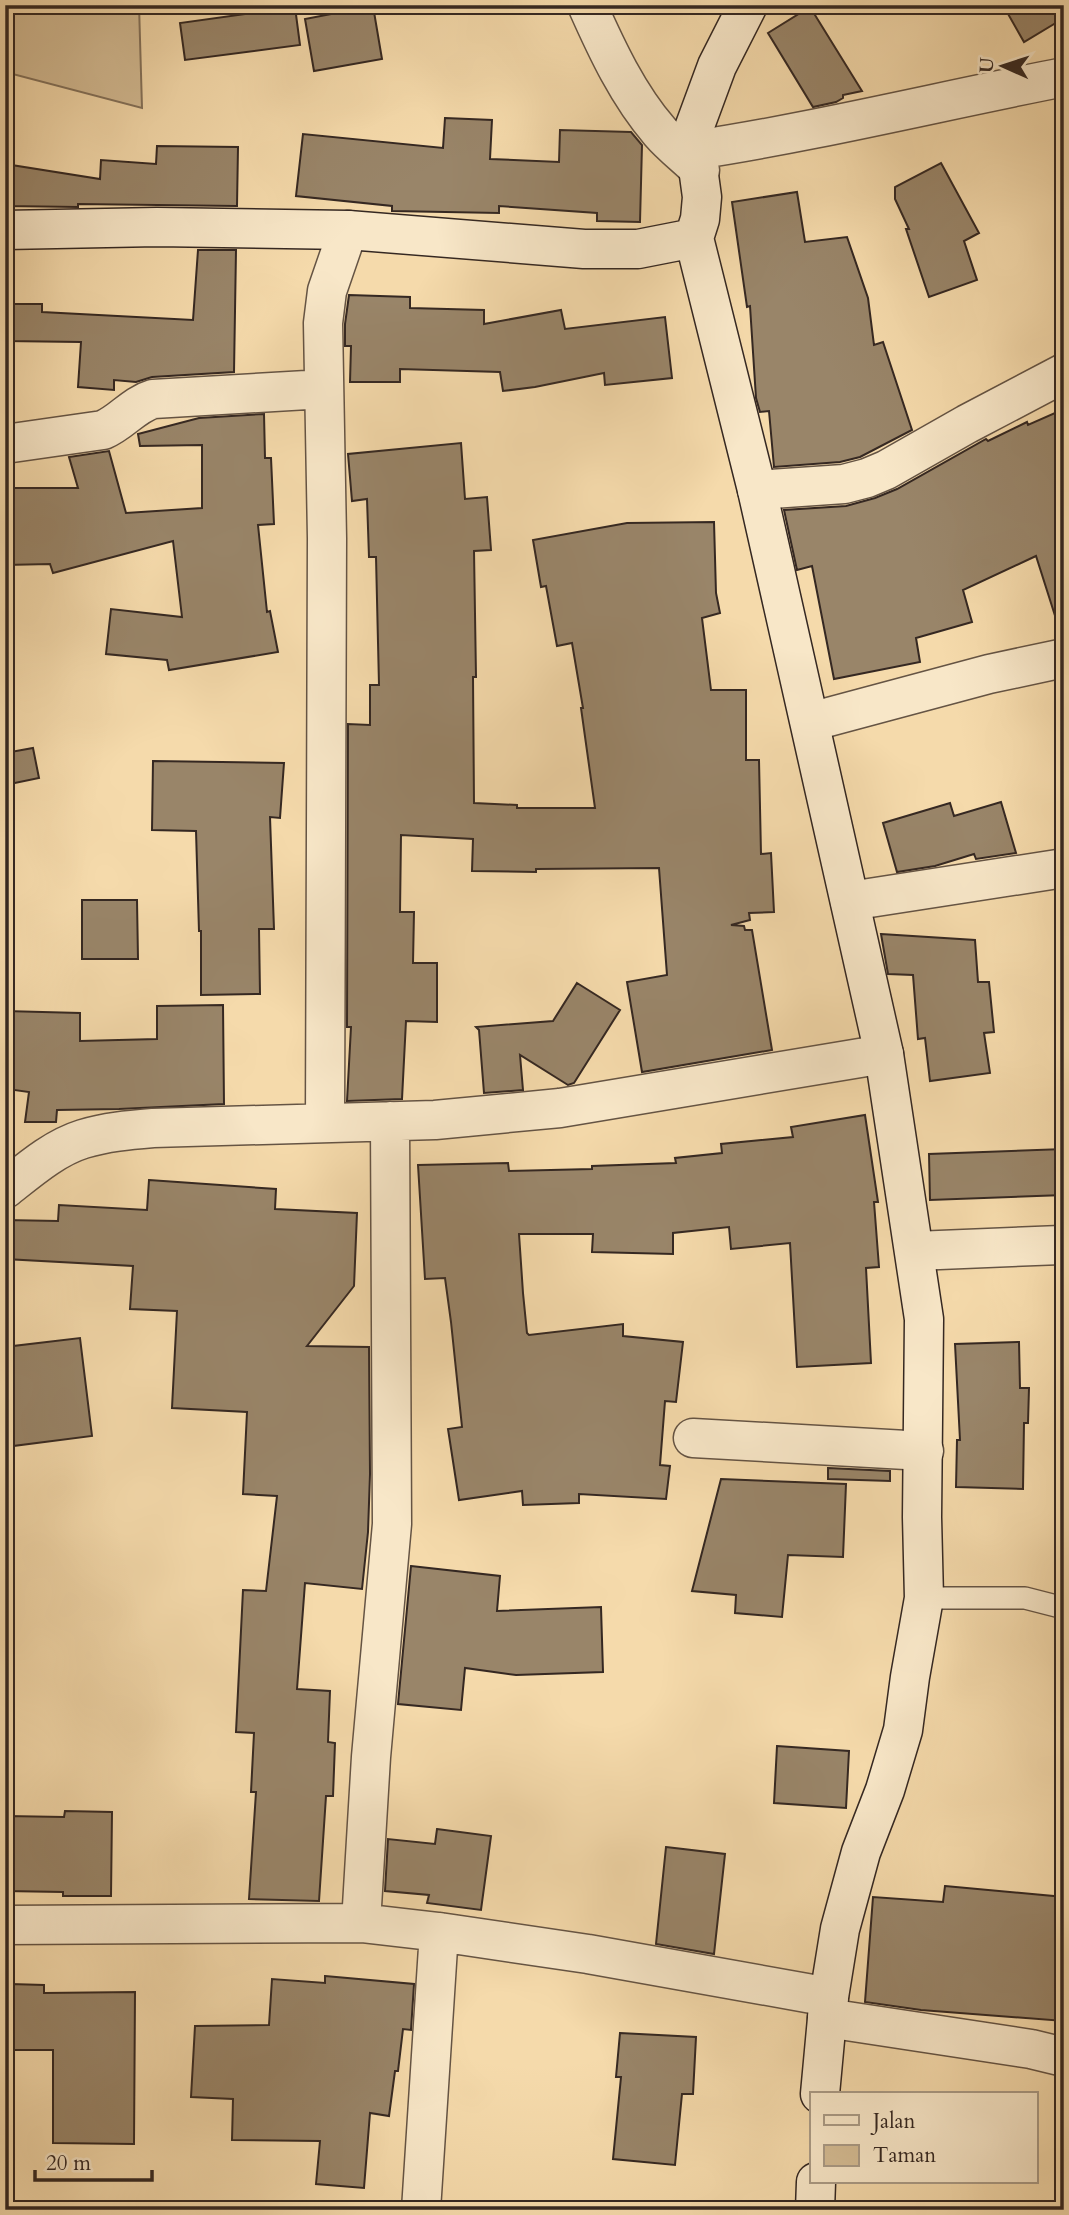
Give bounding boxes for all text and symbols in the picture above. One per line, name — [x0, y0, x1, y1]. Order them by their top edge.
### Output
north arrow — [968, 32, 1038, 102]
text: U — [974, 56, 1000, 74]
legend — [810, 2092, 1038, 2184]
text: Jalan — [870, 2107, 916, 2136]
scale bar — [35, 2138, 152, 2182]
text: Taman — [873, 2141, 936, 2170]
text: 20 m — [46, 2149, 91, 2178]

